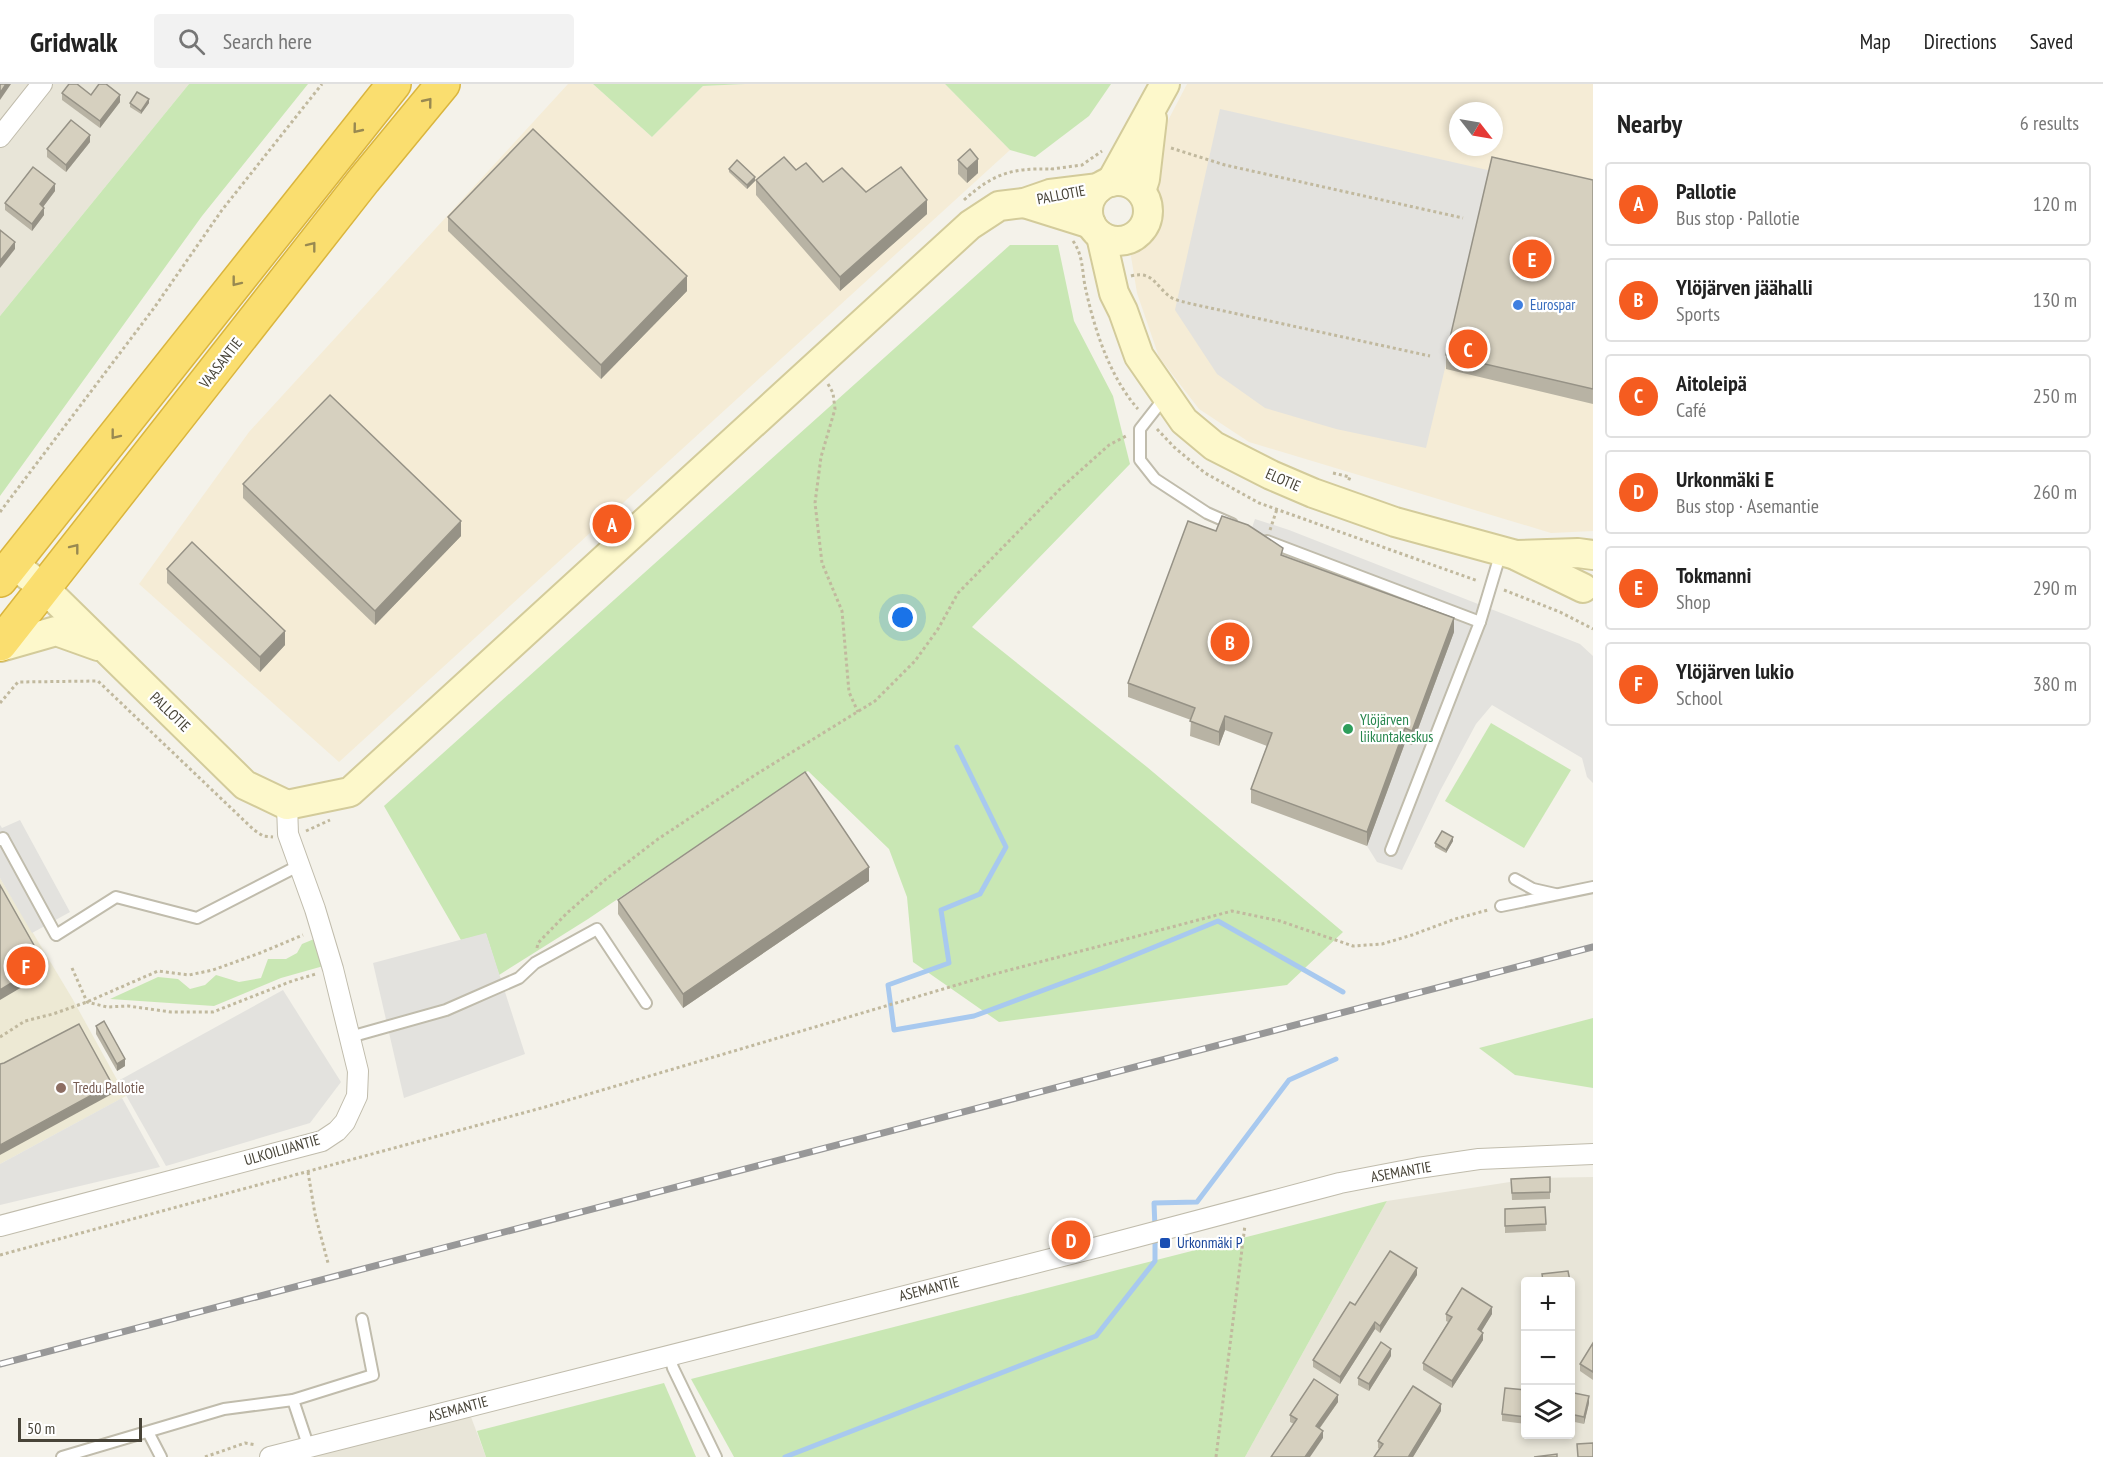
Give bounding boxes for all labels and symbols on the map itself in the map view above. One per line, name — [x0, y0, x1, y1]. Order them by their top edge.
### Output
one-way arrow — [421, 98, 432, 109]
north arrow — [1449, 102, 1503, 156]
one-way arrow — [353, 122, 364, 133]
street label: PALLOTIE — [1035, 181, 1087, 209]
pin: E — [1512, 236, 1552, 282]
one-way arrow — [305, 242, 316, 253]
one-way arrow — [232, 275, 243, 286]
place label: Eurospar — [1530, 295, 1576, 314]
marker: Eurospar — [1511, 298, 1525, 312]
pin: C — [1448, 326, 1488, 372]
street label: VAASANTIE — [194, 334, 246, 392]
one-way arrow — [112, 429, 123, 440]
street label: ELOTIE — [1263, 464, 1304, 495]
pin: A — [592, 502, 632, 546]
one-way arrow — [68, 544, 79, 555]
your location — [888, 603, 917, 632]
pin: B — [1210, 620, 1250, 664]
street label: PALLOTIE — [146, 688, 195, 735]
place label: Ylöjärven liikuntakeskus — [1360, 710, 1433, 746]
marker: Ylöjärven liikuntakeskus — [1341, 722, 1355, 736]
pin: F — [6, 944, 46, 988]
place label: Tredu Pallotie — [73, 1078, 144, 1097]
marker: Tredu Pallotie — [54, 1081, 68, 1095]
street label: ULKOILIJANTIE — [242, 1130, 322, 1169]
street label: ASEMANTIE — [1369, 1157, 1433, 1186]
pin: D — [1052, 1218, 1090, 1262]
place label: Urkonmäki P — [1177, 1233, 1243, 1252]
marker: Urkonmäki P — [1158, 1236, 1172, 1250]
street label: ASEMANTIE — [897, 1272, 961, 1305]
street label: ASEMANTIE — [426, 1391, 490, 1426]
scale bar — [18, 1415, 142, 1442]

